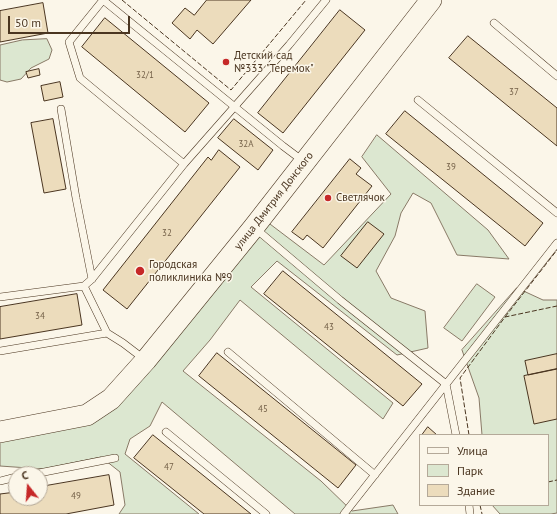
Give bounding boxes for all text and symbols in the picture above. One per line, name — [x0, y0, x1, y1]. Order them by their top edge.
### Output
scale bar — [10, 8, 132, 34]
text: 50 m — [15, 15, 41, 30]
place label: Детский сад №333 "Теремок" — [234, 49, 314, 75]
marker: Детский сад №333 "Теремок" — [221, 57, 231, 67]
house number: 32/1 — [136, 70, 154, 80]
house number: 37 — [509, 87, 519, 97]
house number: 32А — [238, 139, 254, 149]
street label: улица Дмитрия Донского — [232, 149, 316, 253]
house number: 39 — [446, 162, 456, 172]
place label: Светлячок — [336, 191, 385, 205]
marker: Светлячок — [323, 193, 333, 203]
house number: 32 — [162, 228, 172, 238]
place label: Городская поликлиника №9 — [149, 258, 232, 284]
marker: Городская поликлиника №9 — [134, 265, 146, 277]
house number: 34 — [35, 311, 45, 321]
house number: 43 — [324, 322, 334, 332]
house number: 45 — [258, 404, 268, 414]
legend — [419, 434, 549, 506]
text: Улица — [457, 443, 488, 458]
house number: 47 — [164, 462, 174, 472]
text: Парк — [457, 463, 483, 478]
north arrow — [8, 466, 48, 506]
text: С — [20, 468, 30, 483]
text: Здание — [457, 483, 495, 498]
house number: 49 — [71, 491, 81, 501]

